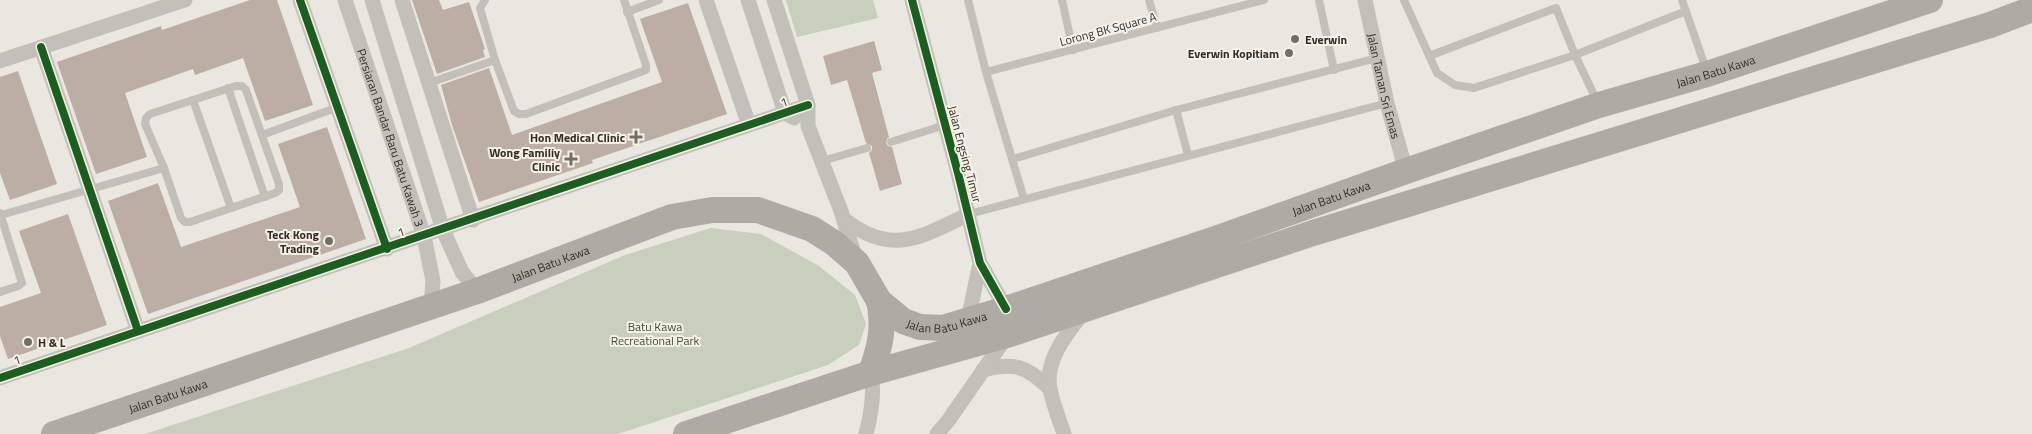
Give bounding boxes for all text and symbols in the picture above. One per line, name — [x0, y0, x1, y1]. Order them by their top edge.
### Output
street label: Lorong BK Square A — [1057, 7, 1159, 51]
place label: Everwin — [1305, 30, 1347, 49]
street label: Jalan Taman Sri Emas — [1363, 31, 1406, 141]
marker: Everwin — [1289, 33, 1301, 45]
place label: Everwin Kopitiam — [1188, 44, 1279, 63]
street label: Persiaran Bandar Baru Batu Kawah 3 — [352, 46, 430, 229]
marker: Everwin Kopitiam — [1283, 47, 1295, 59]
street label: Jalan Batu Kawa — [1674, 49, 1757, 92]
street label: 1 — [778, 92, 790, 112]
street label: Jalan Engsing Timur — [943, 103, 987, 205]
place label: Hon Medical Clinic — [530, 128, 625, 147]
marker: Hon Medical Clinic — [629, 130, 643, 144]
place label: Wong Familiy Clinic — [489, 143, 560, 176]
marker: Wong Familiy Clinic — [564, 152, 578, 166]
street label: Jalan Batu Kawa — [1289, 175, 1373, 220]
street label: 1 — [395, 222, 407, 242]
place label: Teck Kong Trading — [267, 225, 320, 258]
marker: Teck Kong Trading — [323, 235, 335, 247]
street label: Jalan Batu Kawa — [509, 240, 592, 287]
street label: Jalan Batu Kawa — [904, 306, 989, 338]
park label: Batu Kawa Recreational Park — [611, 317, 700, 350]
place label: H & L — [38, 333, 66, 352]
marker: H & L — [22, 336, 34, 348]
street label: 1 — [11, 350, 23, 370]
street label: Jalan Batu Kawa — [126, 373, 210, 418]

